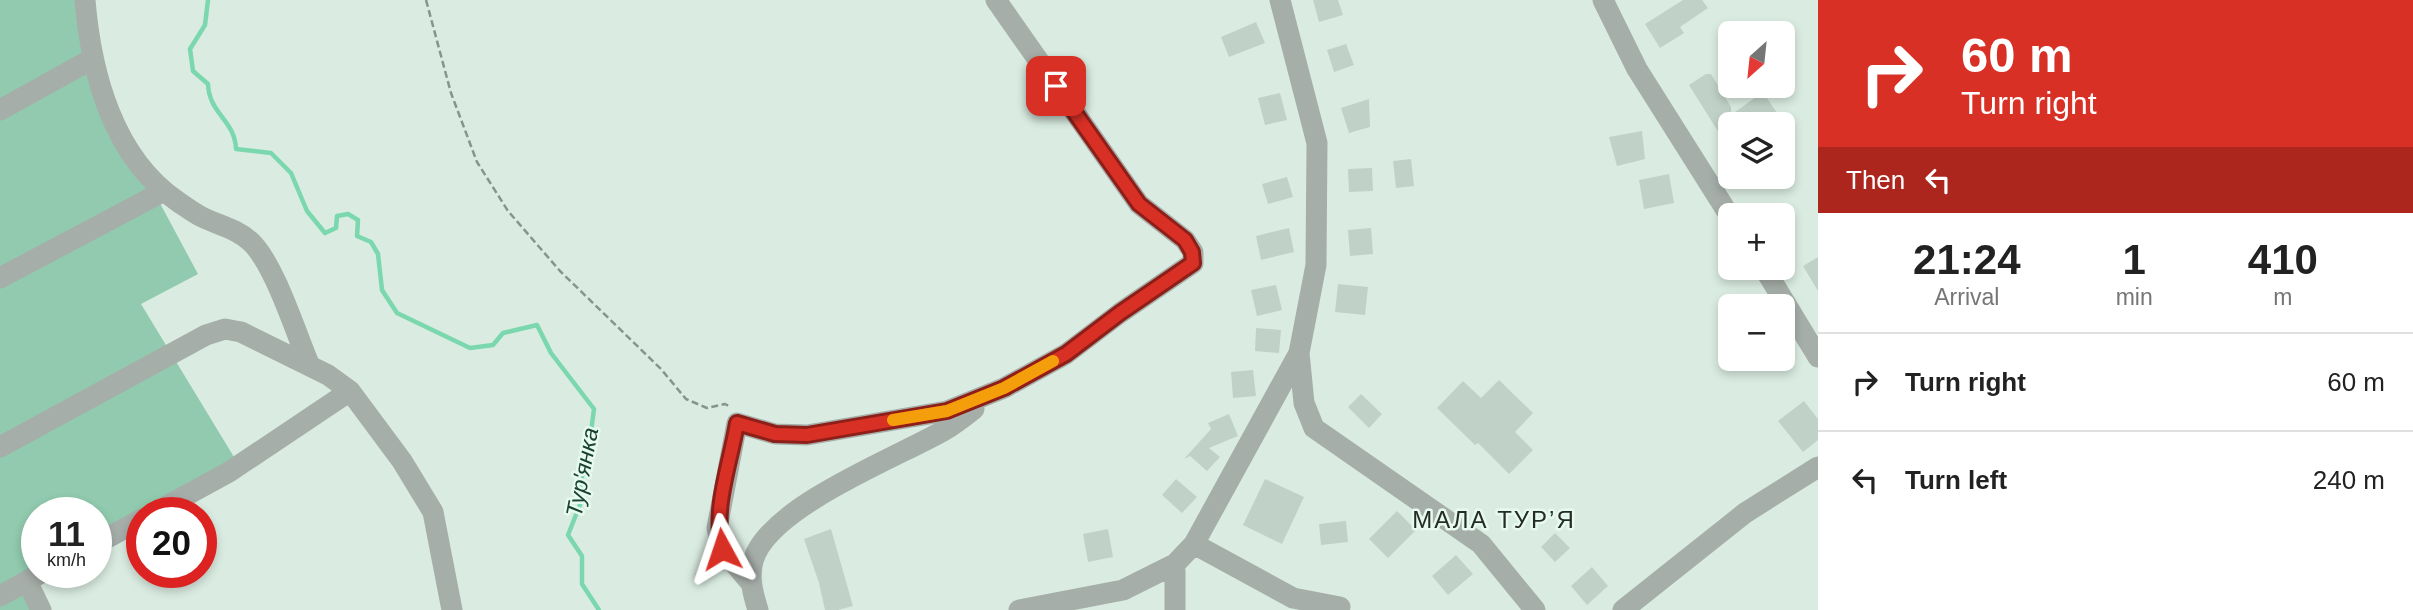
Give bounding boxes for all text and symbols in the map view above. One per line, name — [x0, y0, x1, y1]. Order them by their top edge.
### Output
north arrow — [1718, 21, 1796, 98]
map controls — [1718, 21, 1795, 371]
icon: right — [1846, 28, 1937, 119]
text: 60 m — [1961, 28, 2073, 82]
pin — [1026, 56, 1086, 116]
icon: arrive — [1037, 67, 1075, 105]
text: Turn right — [1961, 85, 2097, 121]
button: layers — [1718, 112, 1795, 189]
icon: left — [1919, 161, 1957, 199]
text: Then — [1846, 165, 1905, 195]
button: + — [1718, 203, 1795, 280]
text: 21:24 — [1913, 236, 2021, 283]
text: 1 — [2122, 236, 2146, 283]
text: 410 — [2248, 236, 2318, 283]
text: Arrival — [1934, 284, 1999, 310]
text: min — [2116, 284, 2153, 310]
text: m — [2273, 284, 2292, 310]
button: − — [1718, 294, 1795, 371]
icon: right — [1846, 363, 1884, 401]
text: Turn right — [1905, 367, 2026, 397]
text: 60 m — [2327, 367, 2385, 397]
water label: Тур'янка — [561, 425, 603, 519]
icon: left — [1846, 461, 1884, 499]
text: Turn left — [1905, 465, 2007, 495]
text: 240 m — [2313, 465, 2385, 495]
speed limit sign: 20 — [126, 497, 217, 588]
district label: МАЛА ТУР’Я — [1412, 506, 1576, 533]
position arrow — [685, 512, 759, 586]
text: 11 — [48, 514, 85, 553]
text: km/h — [47, 550, 86, 570]

